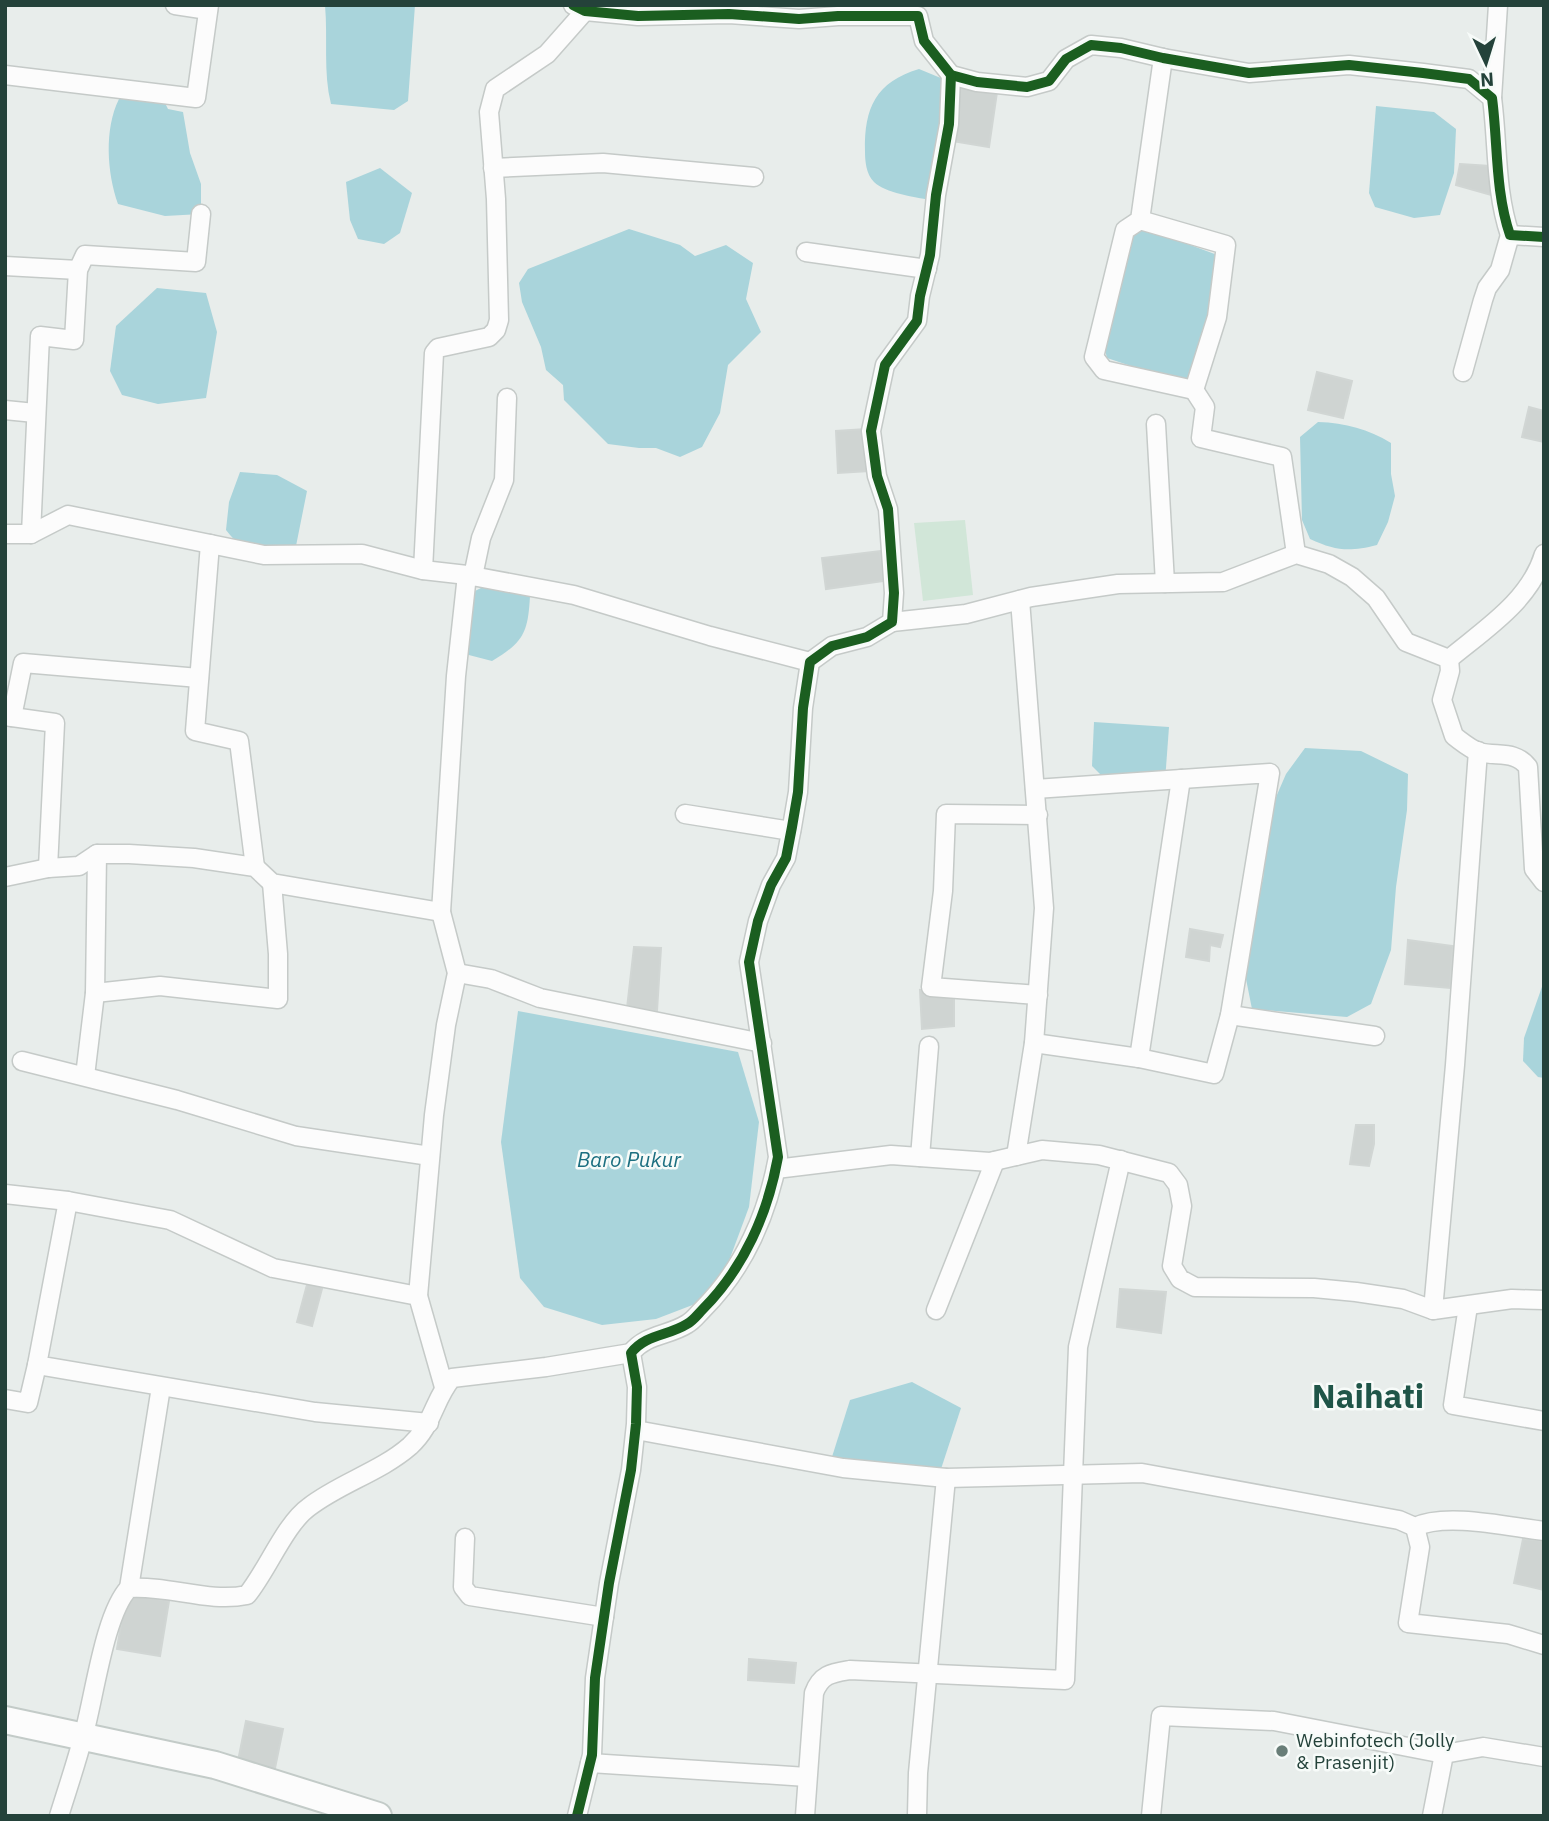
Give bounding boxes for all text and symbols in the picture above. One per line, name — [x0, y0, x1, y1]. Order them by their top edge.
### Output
north arrow — [1451, 28, 1521, 98]
text: N — [1479, 68, 1495, 92]
water label: Baro Pukur — [577, 1145, 682, 1173]
district label: Naihati — [1312, 1374, 1424, 1417]
place label: Webinfotech (Jolly & Prasenjit) — [1296, 1728, 1455, 1774]
marker: Webinfotech (Jolly & Prasenjit) — [1274, 1743, 1290, 1759]

